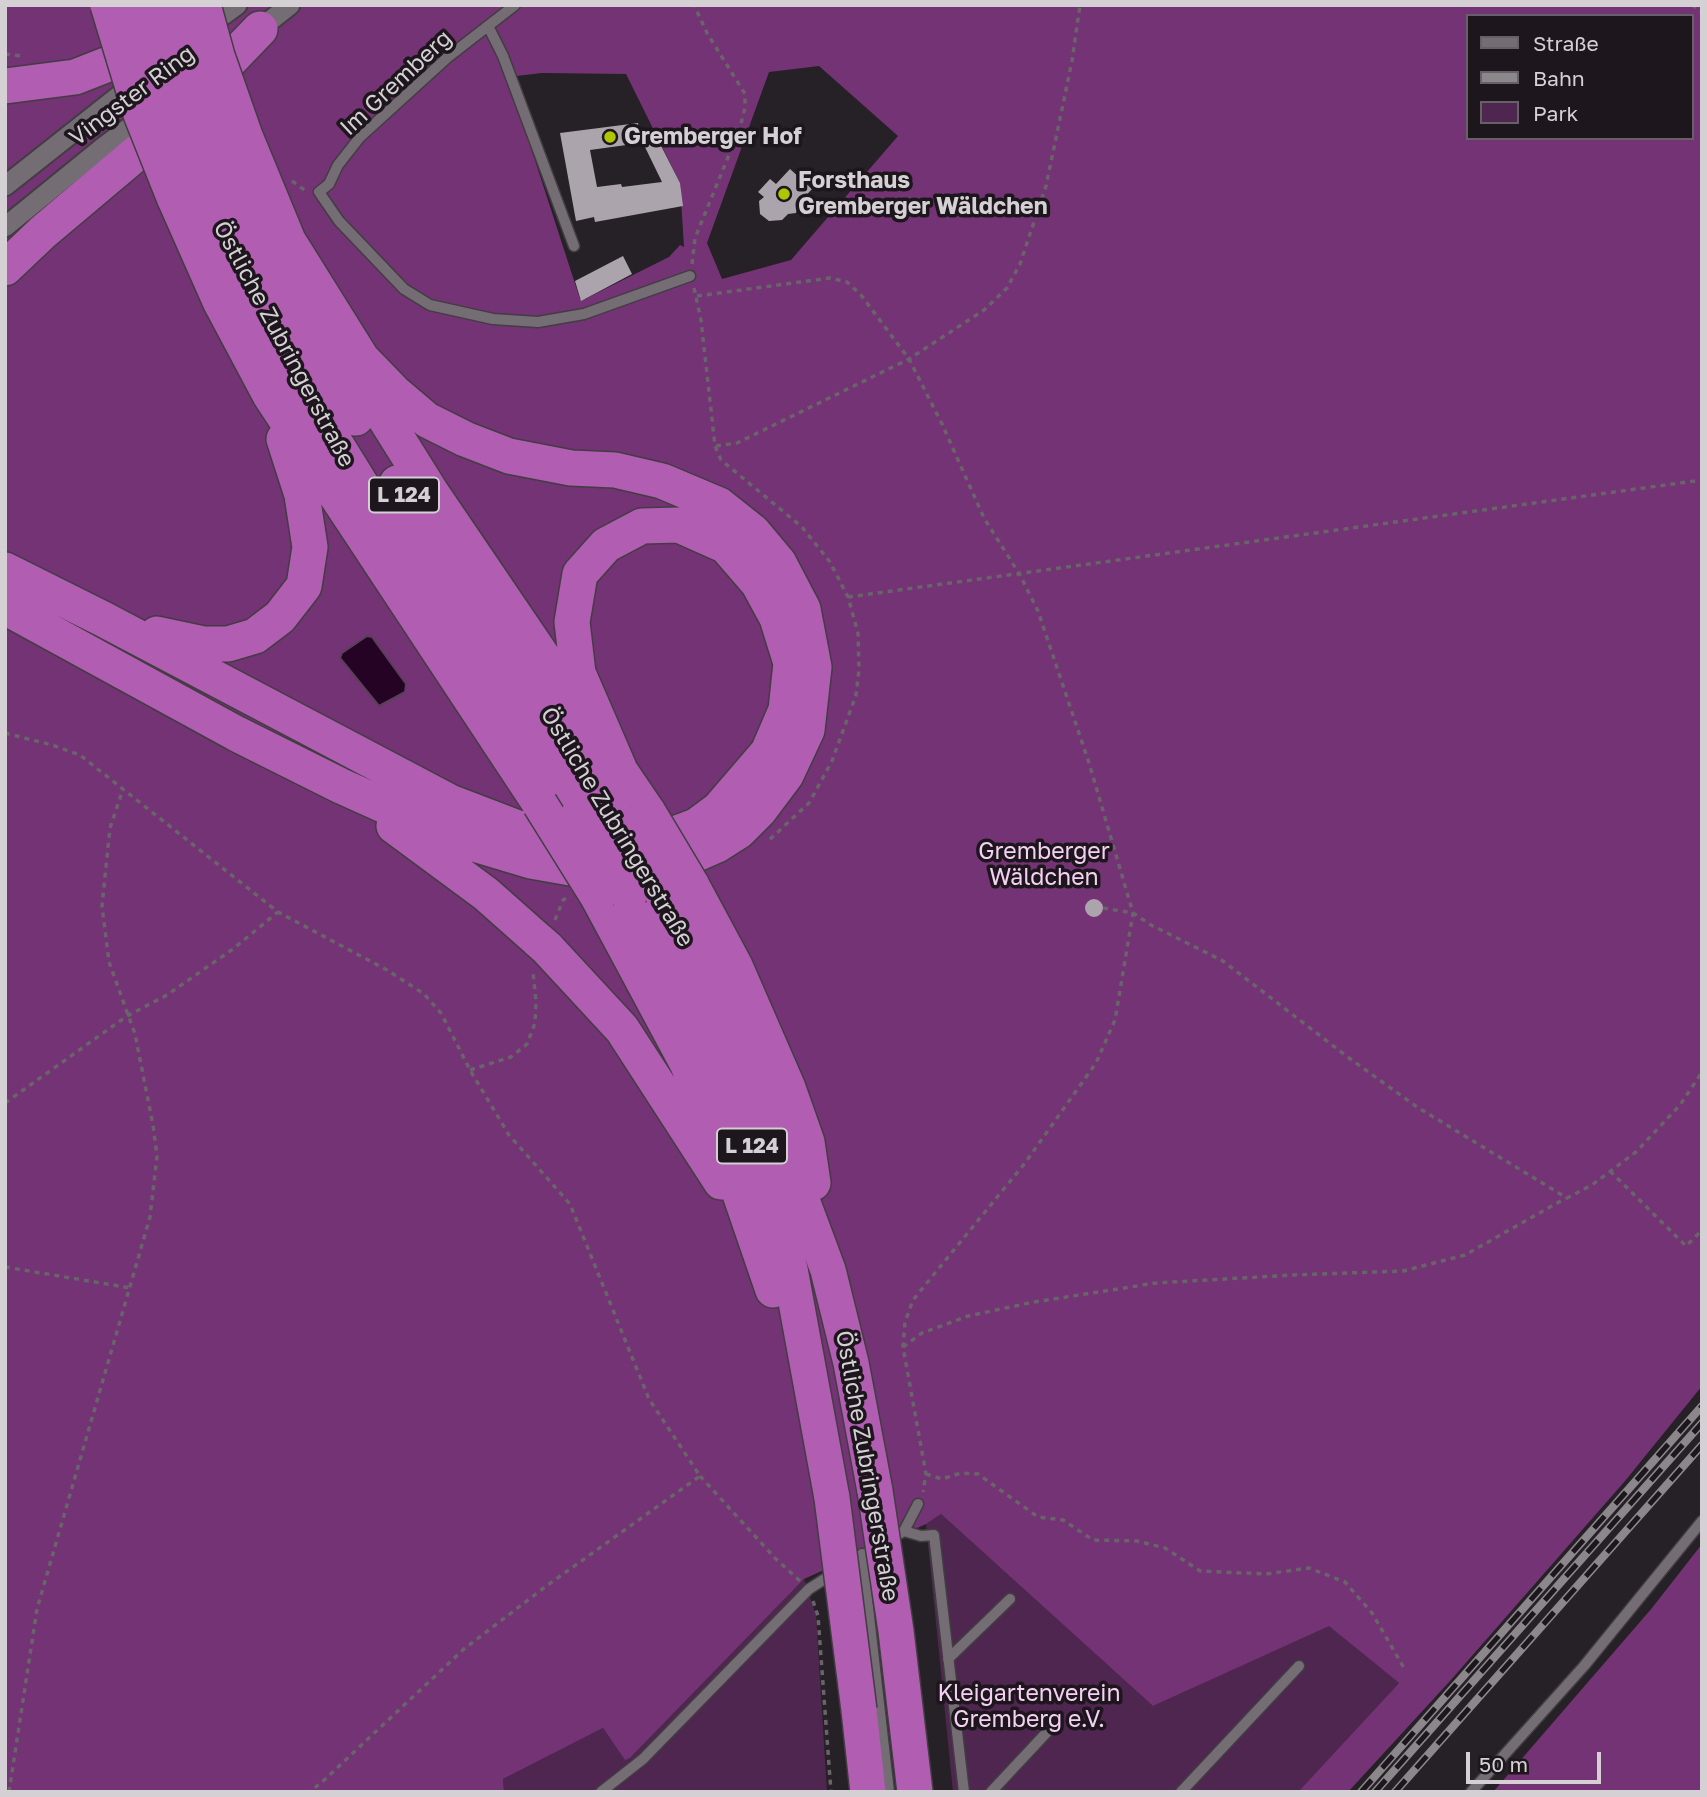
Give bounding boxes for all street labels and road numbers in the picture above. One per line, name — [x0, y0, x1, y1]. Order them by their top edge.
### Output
street label: Im Gremberg — [335, 24, 457, 142]
street label: Vingster Ring — [64, 40, 200, 152]
street label: Östliche Zubringerstraße — [207, 216, 361, 472]
road number: L 124 — [369, 477, 439, 512]
street label: Östliche Zubringerstraße — [534, 702, 700, 952]
road number: L 124 — [717, 1128, 787, 1164]
street label: Östliche Zubringerstraße — [830, 1328, 904, 1604]

